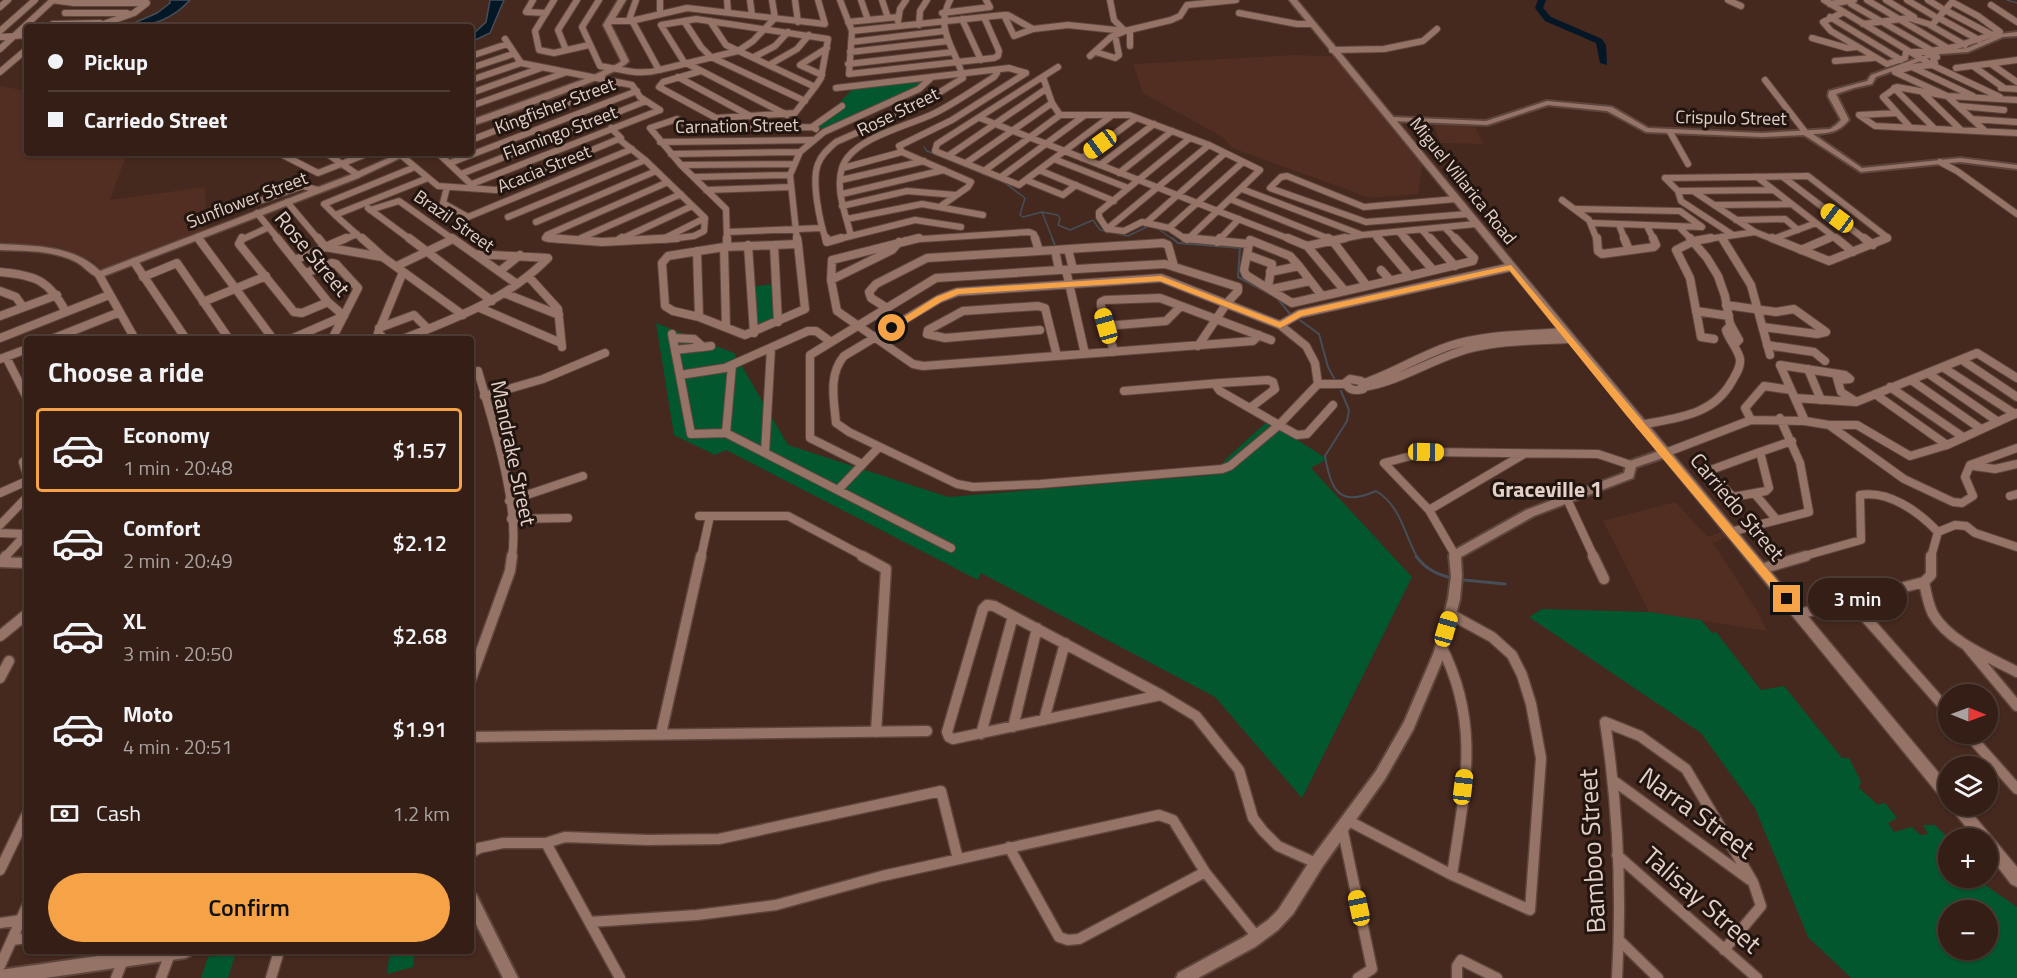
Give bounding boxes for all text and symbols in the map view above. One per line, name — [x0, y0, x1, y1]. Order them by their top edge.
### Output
text: Pickup — [84, 45, 148, 79]
street label: Kingfisher Street — [491, 70, 619, 141]
street label: Rose Street — [852, 80, 944, 143]
street label: Flamingo Street — [499, 98, 622, 167]
text: Carriedo Street — [84, 103, 228, 137]
street label: Crispulo Street — [1675, 103, 1788, 132]
street label: Carnation Street — [675, 111, 800, 140]
street label: Miguel Villarica Road — [1404, 111, 1523, 250]
car — [1080, 126, 1120, 162]
street label: Acacia Street — [493, 137, 595, 200]
street label: Sunflower Street — [182, 164, 312, 235]
street label: Brazil Street — [408, 183, 501, 259]
car — [1817, 200, 1857, 236]
street label: Rose Street — [267, 204, 359, 304]
car — [1092, 306, 1120, 346]
route start — [878, 314, 905, 341]
text: Choose a ride — [48, 351, 204, 392]
street label: Mandrake Street — [483, 377, 545, 529]
text: Economy — [123, 418, 210, 452]
icon: car — [51, 423, 105, 477]
text: $1.57 — [392, 433, 447, 467]
car — [1408, 443, 1444, 461]
street label: Carriedo Street — [1683, 445, 1793, 568]
text: 1 min · 20:48 — [123, 452, 233, 483]
district label: Graceville 1 — [1492, 472, 1602, 506]
text: Comfort — [123, 511, 201, 545]
icon: car — [51, 516, 105, 570]
text: $2.12 — [392, 526, 447, 560]
text: 2 min · 20:49 — [123, 545, 233, 576]
callout: 3 min — [1808, 578, 1907, 620]
text: 3 min — [1833, 583, 1882, 614]
route end — [1773, 585, 1800, 612]
text: XL — [123, 604, 146, 638]
icon: car — [51, 609, 105, 663]
car — [1432, 609, 1460, 649]
text: $2.68 — [392, 619, 447, 653]
text: 3 min · 20:50 — [123, 638, 233, 669]
north arrow — [1938, 684, 1998, 744]
map controls — [1938, 684, 1998, 960]
text: Moto — [123, 697, 173, 731]
icon: car — [51, 702, 105, 756]
text: $1.91 — [392, 712, 447, 746]
text: 4 min · 20:51 — [123, 731, 233, 762]
button: layers — [1938, 756, 1998, 816]
street label: Narra Street — [1631, 757, 1763, 868]
car — [1452, 768, 1474, 806]
street label: Bamboo Street — [1568, 768, 1615, 934]
text: Cash — [96, 796, 141, 830]
icon: cash — [48, 797, 81, 830]
text: 1.2 km — [393, 798, 450, 829]
button: + — [1938, 828, 1998, 888]
street label: Talisay Street — [1634, 837, 1770, 962]
button: Confirm — [48, 873, 450, 942]
car — [1346, 889, 1372, 927]
button: − — [1938, 900, 1998, 960]

